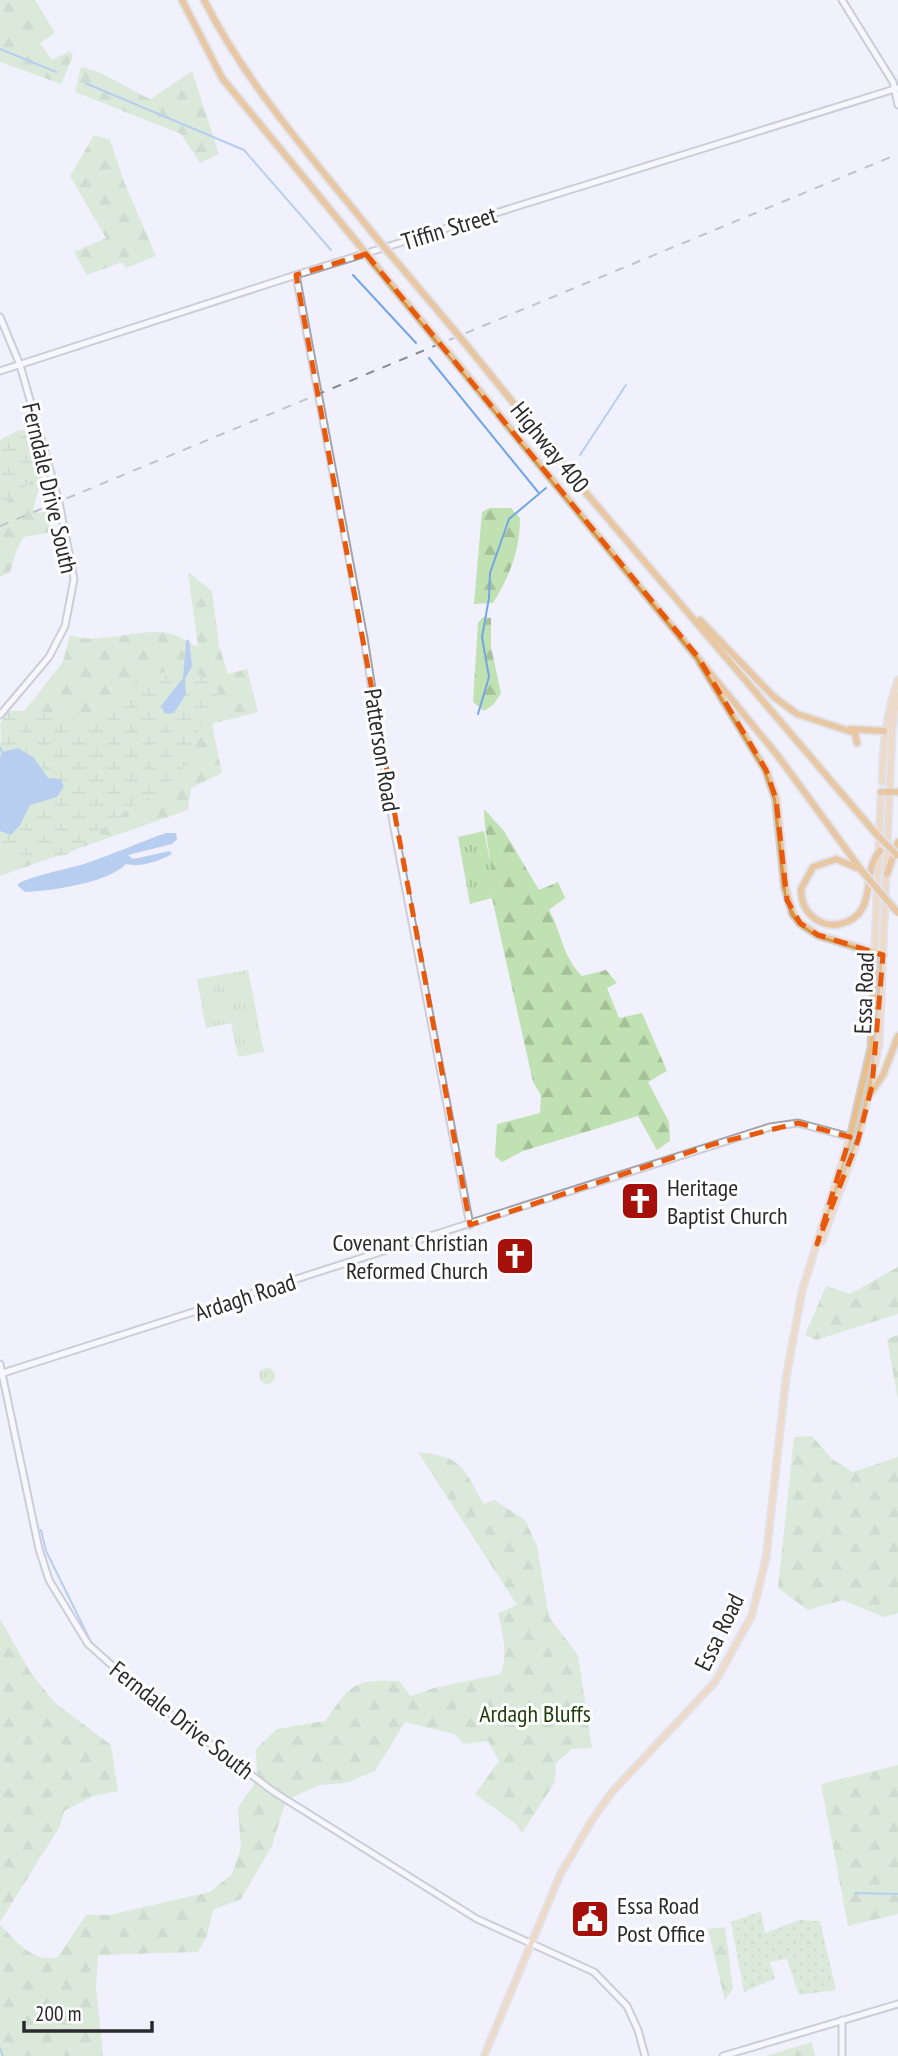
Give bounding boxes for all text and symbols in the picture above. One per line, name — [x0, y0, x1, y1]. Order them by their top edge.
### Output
street label: Tiffin Street — [398, 199, 501, 257]
street label: Highway 400 — [504, 395, 596, 499]
street label: Ferndale Drive South — [15, 400, 85, 576]
street label: Patterson Road — [357, 686, 407, 814]
street label: Essa Road — [847, 951, 881, 1035]
place label: Heritage Baptist Church — [667, 1172, 788, 1231]
church icon: Heritage Baptist Church — [619, 1180, 661, 1222]
place label: Covenant Christian Reformed Church — [333, 1227, 488, 1286]
church icon: Covenant Christian Reformed Church — [494, 1235, 536, 1277]
street label: Ardagh Road — [190, 1266, 300, 1328]
street label: Essa Road — [687, 1588, 751, 1676]
street label: Ferndale Drive South — [104, 1654, 260, 1786]
park label: Ardagh Bluffs — [479, 1698, 591, 1729]
place label: Essa Road Post Office — [617, 1890, 705, 1949]
public building icon: Essa Road Post Office — [569, 1898, 611, 1940]
scale bar — [24, 1990, 152, 2034]
text: 200 m — [35, 2000, 81, 2027]

